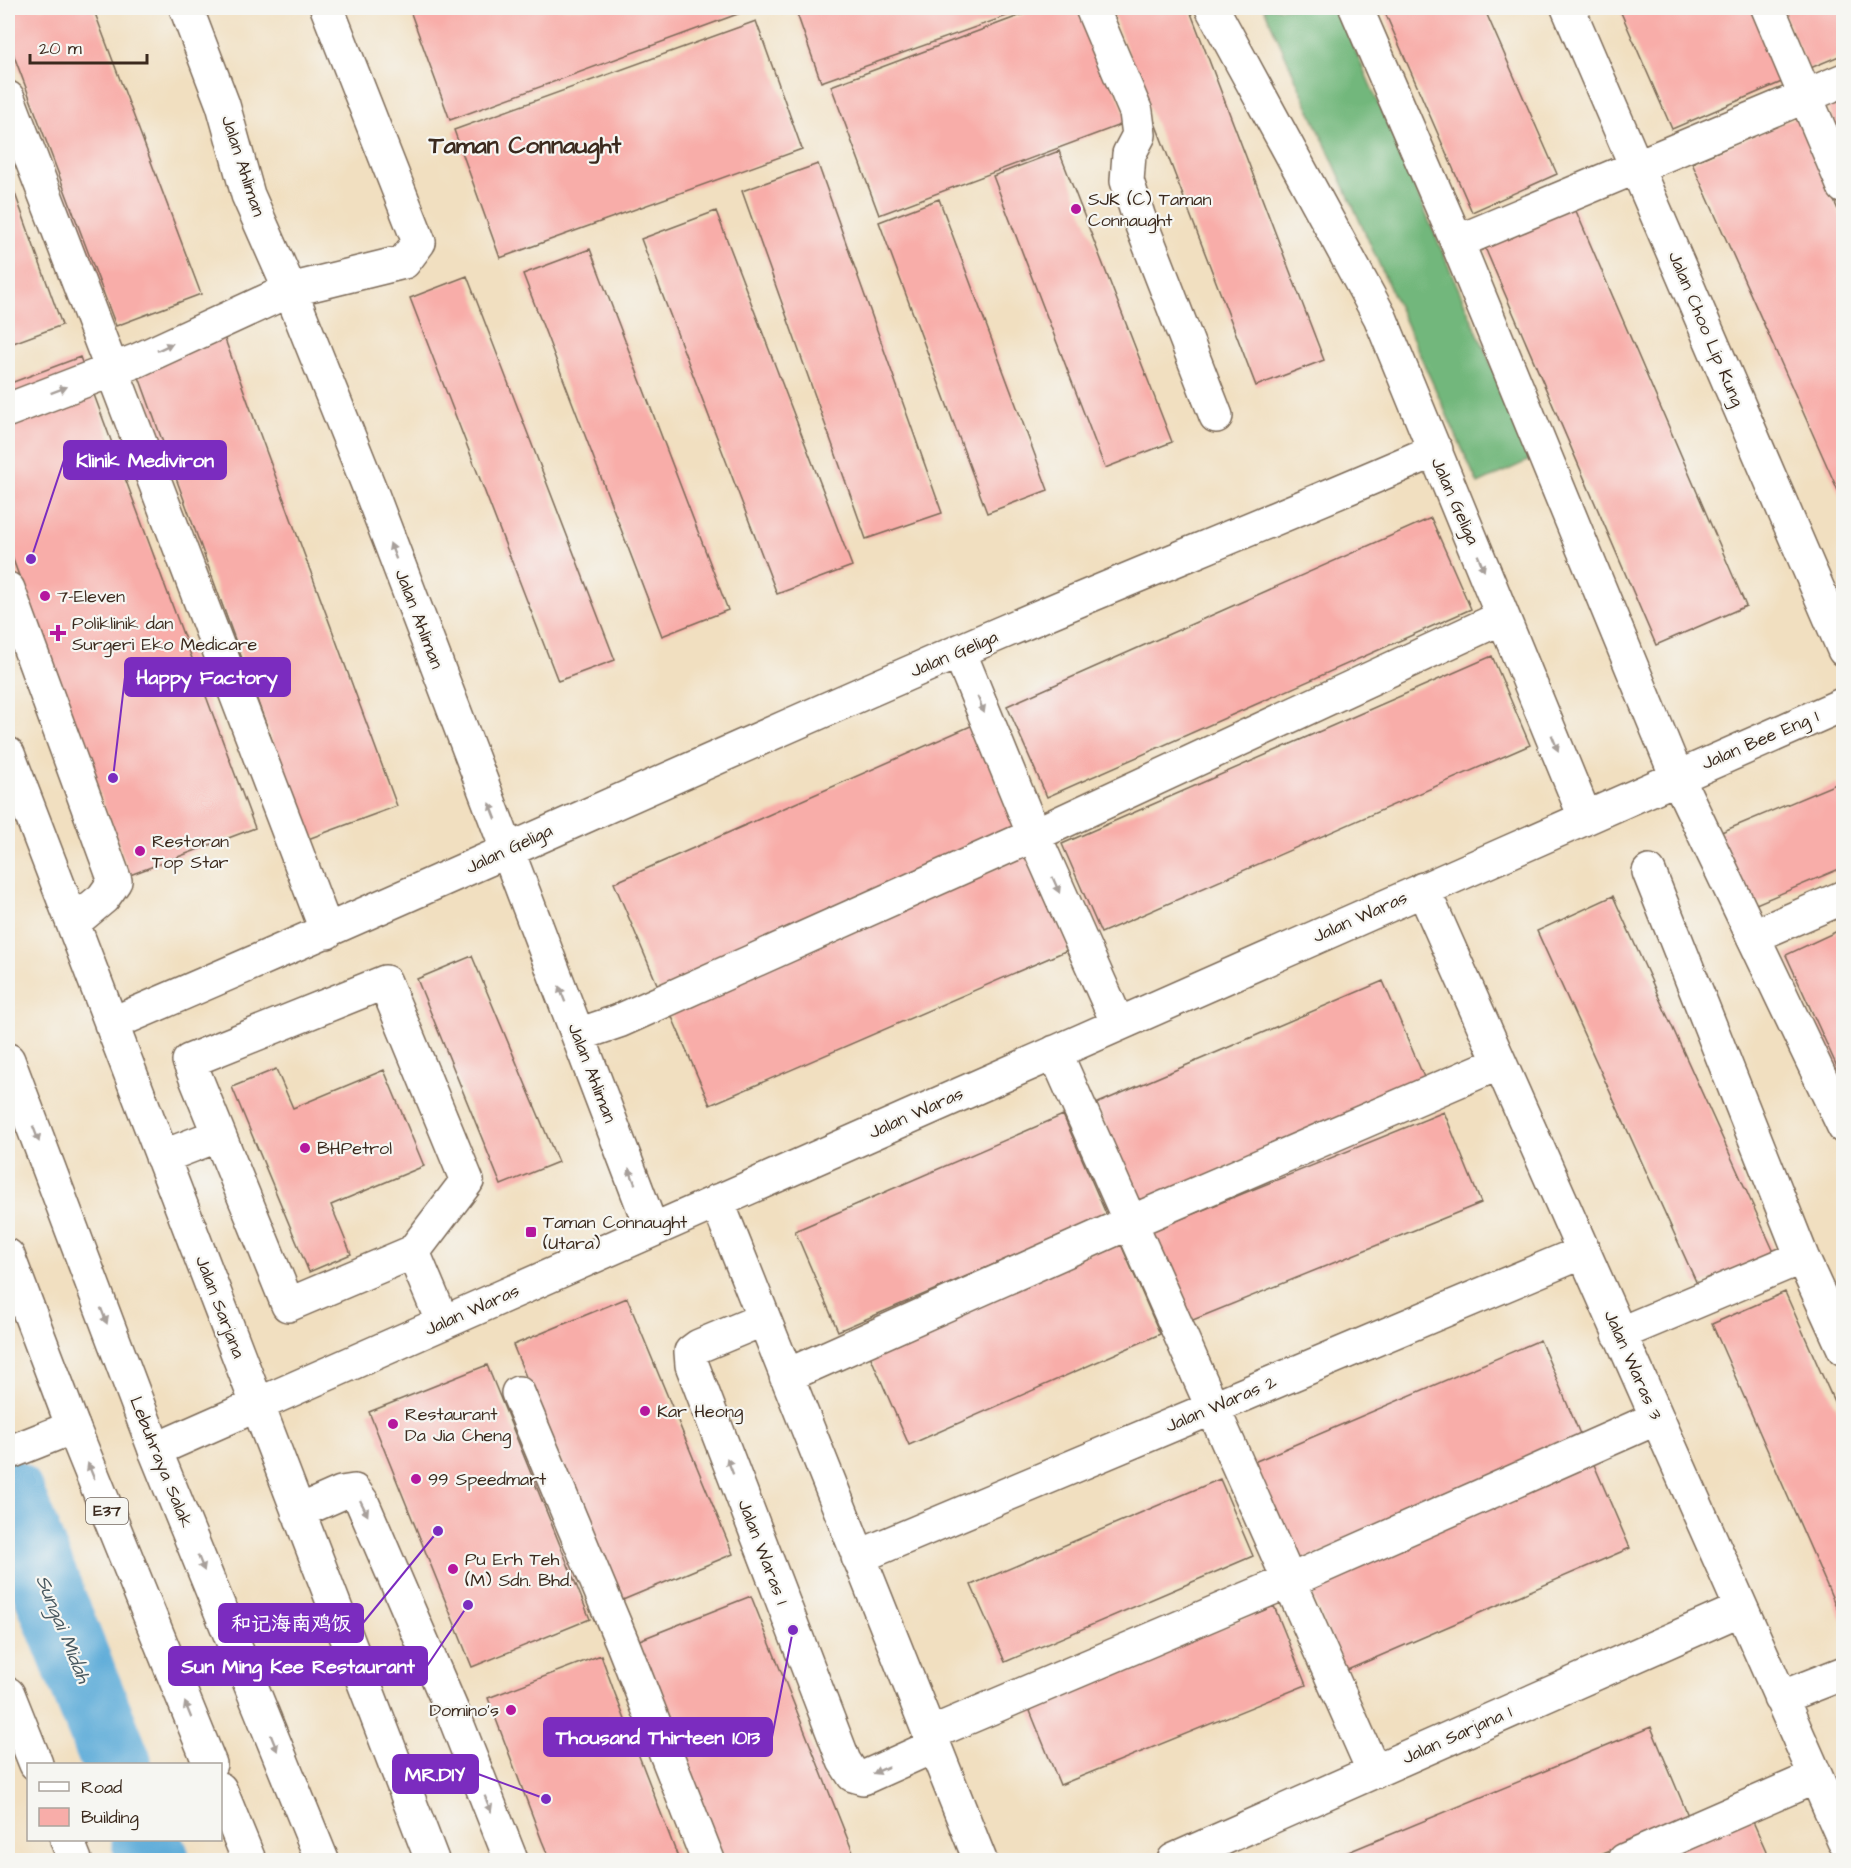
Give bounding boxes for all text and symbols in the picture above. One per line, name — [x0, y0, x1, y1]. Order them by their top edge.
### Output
scale bar — [30, 27, 147, 65]
text: 20 m — [39, 36, 82, 61]
street label: Jalan Ahliman — [215, 112, 271, 220]
district label: Taman Connaught — [428, 129, 622, 164]
place label: SJK (C) Taman Connaught — [1088, 187, 1211, 234]
marker: SJK (C) Taman Connaught — [1069, 202, 1083, 216]
street label: Jalan Choo Lip Kung — [1661, 247, 1750, 411]
one-way arrow — [157, 343, 174, 352]
one-way arrow — [51, 385, 69, 395]
callout: Klinik Mediviron — [64, 441, 226, 479]
text: Klinik Mediviron — [76, 447, 214, 475]
street label: Jalan Geliga — [1424, 453, 1485, 549]
one-way arrow — [388, 541, 398, 559]
one-way arrow — [1476, 554, 1486, 572]
street label: Jalan Ahliman — [389, 565, 449, 673]
place label: 7-Eleven — [57, 584, 125, 609]
marker: 7-Eleven — [38, 589, 52, 603]
place label: Poliklinik dan Surgeri Eko Medicare — [72, 611, 258, 658]
marker: Poliklinik dan Surgeri Eko Medicare — [49, 624, 67, 642]
street label: Jalan Geliga — [906, 624, 1002, 685]
callout: Happy Factory — [125, 658, 290, 696]
text: Happy Factory — [136, 664, 278, 693]
one-way arrow — [977, 696, 986, 714]
street label: Jalan Bee Eng 1 — [1698, 704, 1823, 777]
one-way arrow — [1550, 735, 1560, 753]
one-way arrow — [488, 802, 497, 820]
street label: Jalan Geliga — [462, 818, 557, 881]
place label: Restoran Top Star — [152, 829, 229, 875]
marker: Restoran Top Star — [133, 844, 147, 858]
one-way arrow — [1051, 877, 1061, 895]
street label: Jalan Waras — [1309, 885, 1411, 949]
one-way arrow — [557, 984, 567, 1002]
street label: Jalan Ahliman — [562, 1019, 622, 1127]
street label: Jalan Waras — [865, 1081, 967, 1145]
one-way arrow — [31, 1125, 41, 1143]
place label: BHPetrol — [317, 1136, 392, 1161]
marker: BHPetrol — [298, 1141, 312, 1155]
one-way arrow — [626, 1167, 636, 1185]
place label: Taman Connaught (Utara) — [543, 1210, 688, 1256]
marker: Taman Connaught (Utara) — [524, 1225, 538, 1239]
street label: Jalan Sarjana — [189, 1252, 251, 1362]
street label: Jalan Waras — [421, 1278, 523, 1342]
street label: Jalan Waras 3 — [1598, 1306, 1668, 1424]
one-way arrow — [100, 1308, 110, 1326]
street label: Jalan Waras 2 — [1162, 1369, 1281, 1439]
street label: Lebuhraya Salak — [122, 1393, 199, 1532]
place label: Kar Heong — [657, 1399, 743, 1425]
place label: Restaurant Da Jia Cheng — [405, 1402, 511, 1449]
marker: Kar Heong — [638, 1404, 652, 1418]
marker: Restaurant Da Jia Cheng — [386, 1417, 400, 1431]
one-way arrow — [725, 1457, 734, 1475]
one-way arrow — [86, 1462, 96, 1480]
place label: 99 Speedmart — [428, 1467, 547, 1492]
marker: 99 Speedmart — [409, 1472, 423, 1486]
street label: Jalan Waras 1 — [732, 1496, 794, 1608]
road number: E37 — [86, 1498, 128, 1524]
one-way arrow — [360, 1499, 369, 1516]
place label: Pu Erh Teh (M) Sdn. Bhd. — [465, 1547, 572, 1593]
one-way arrow — [196, 1554, 206, 1572]
marker: Pu Erh Teh (M) Sdn. Bhd. — [446, 1562, 460, 1576]
water label: Sungai Midah — [28, 1571, 98, 1689]
callout: 和记海南鸡饭 — [219, 1604, 363, 1642]
text: 和记海南鸡饭 — [231, 1610, 351, 1638]
callout: Sun Ming Kee Restaurant — [169, 1647, 427, 1685]
text: Sun Ming Kee Restaurant — [180, 1653, 416, 1682]
place label: Domino's — [429, 1698, 499, 1723]
street label: Jalan Sarjana 1 — [1398, 1700, 1516, 1770]
one-way arrow — [183, 1701, 193, 1719]
marker: Domino's — [504, 1703, 518, 1717]
callout: Thousand Thirteen 1013 — [544, 1718, 772, 1756]
text: Thousand Thirteen 1013 — [555, 1724, 761, 1752]
one-way arrow — [269, 1735, 279, 1753]
callout: MR.DIY — [393, 1755, 478, 1793]
text: MR.DIY — [405, 1761, 465, 1789]
legend — [27, 1763, 222, 1841]
one-way arrow — [872, 1765, 889, 1774]
text: Road — [81, 1775, 122, 1800]
one-way arrow — [484, 1795, 494, 1813]
text: Building — [81, 1805, 139, 1831]

